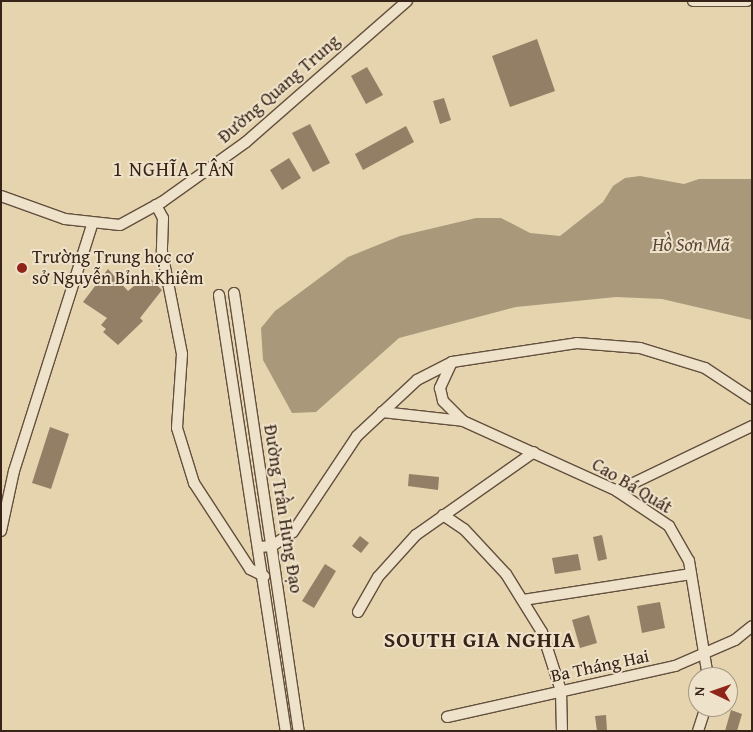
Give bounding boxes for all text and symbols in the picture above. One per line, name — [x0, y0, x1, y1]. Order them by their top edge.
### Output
street label: Đường Quang Trung — [214, 30, 344, 148]
district label: 1 NGHĨA TÂN — [111, 156, 237, 180]
water label: Hồ Sơn Mã — [652, 234, 730, 256]
place label: Trường Trung học cơ sở Nguyễn Bỉnh Khiêm — [32, 247, 203, 290]
marker: Trường Trung học cơ sở Nguyễn Bỉnh Khiêm — [16, 262, 28, 274]
street label: Đường Trần Hưng Đạo — [259, 423, 307, 595]
street label: Cao Bá Quát — [588, 454, 676, 518]
district label: SOUTH GIA NGHIA — [382, 627, 578, 653]
street label: Ba Tháng Hai — [549, 645, 651, 687]
north arrow — [688, 667, 738, 717]
text: N — [689, 686, 709, 696]

